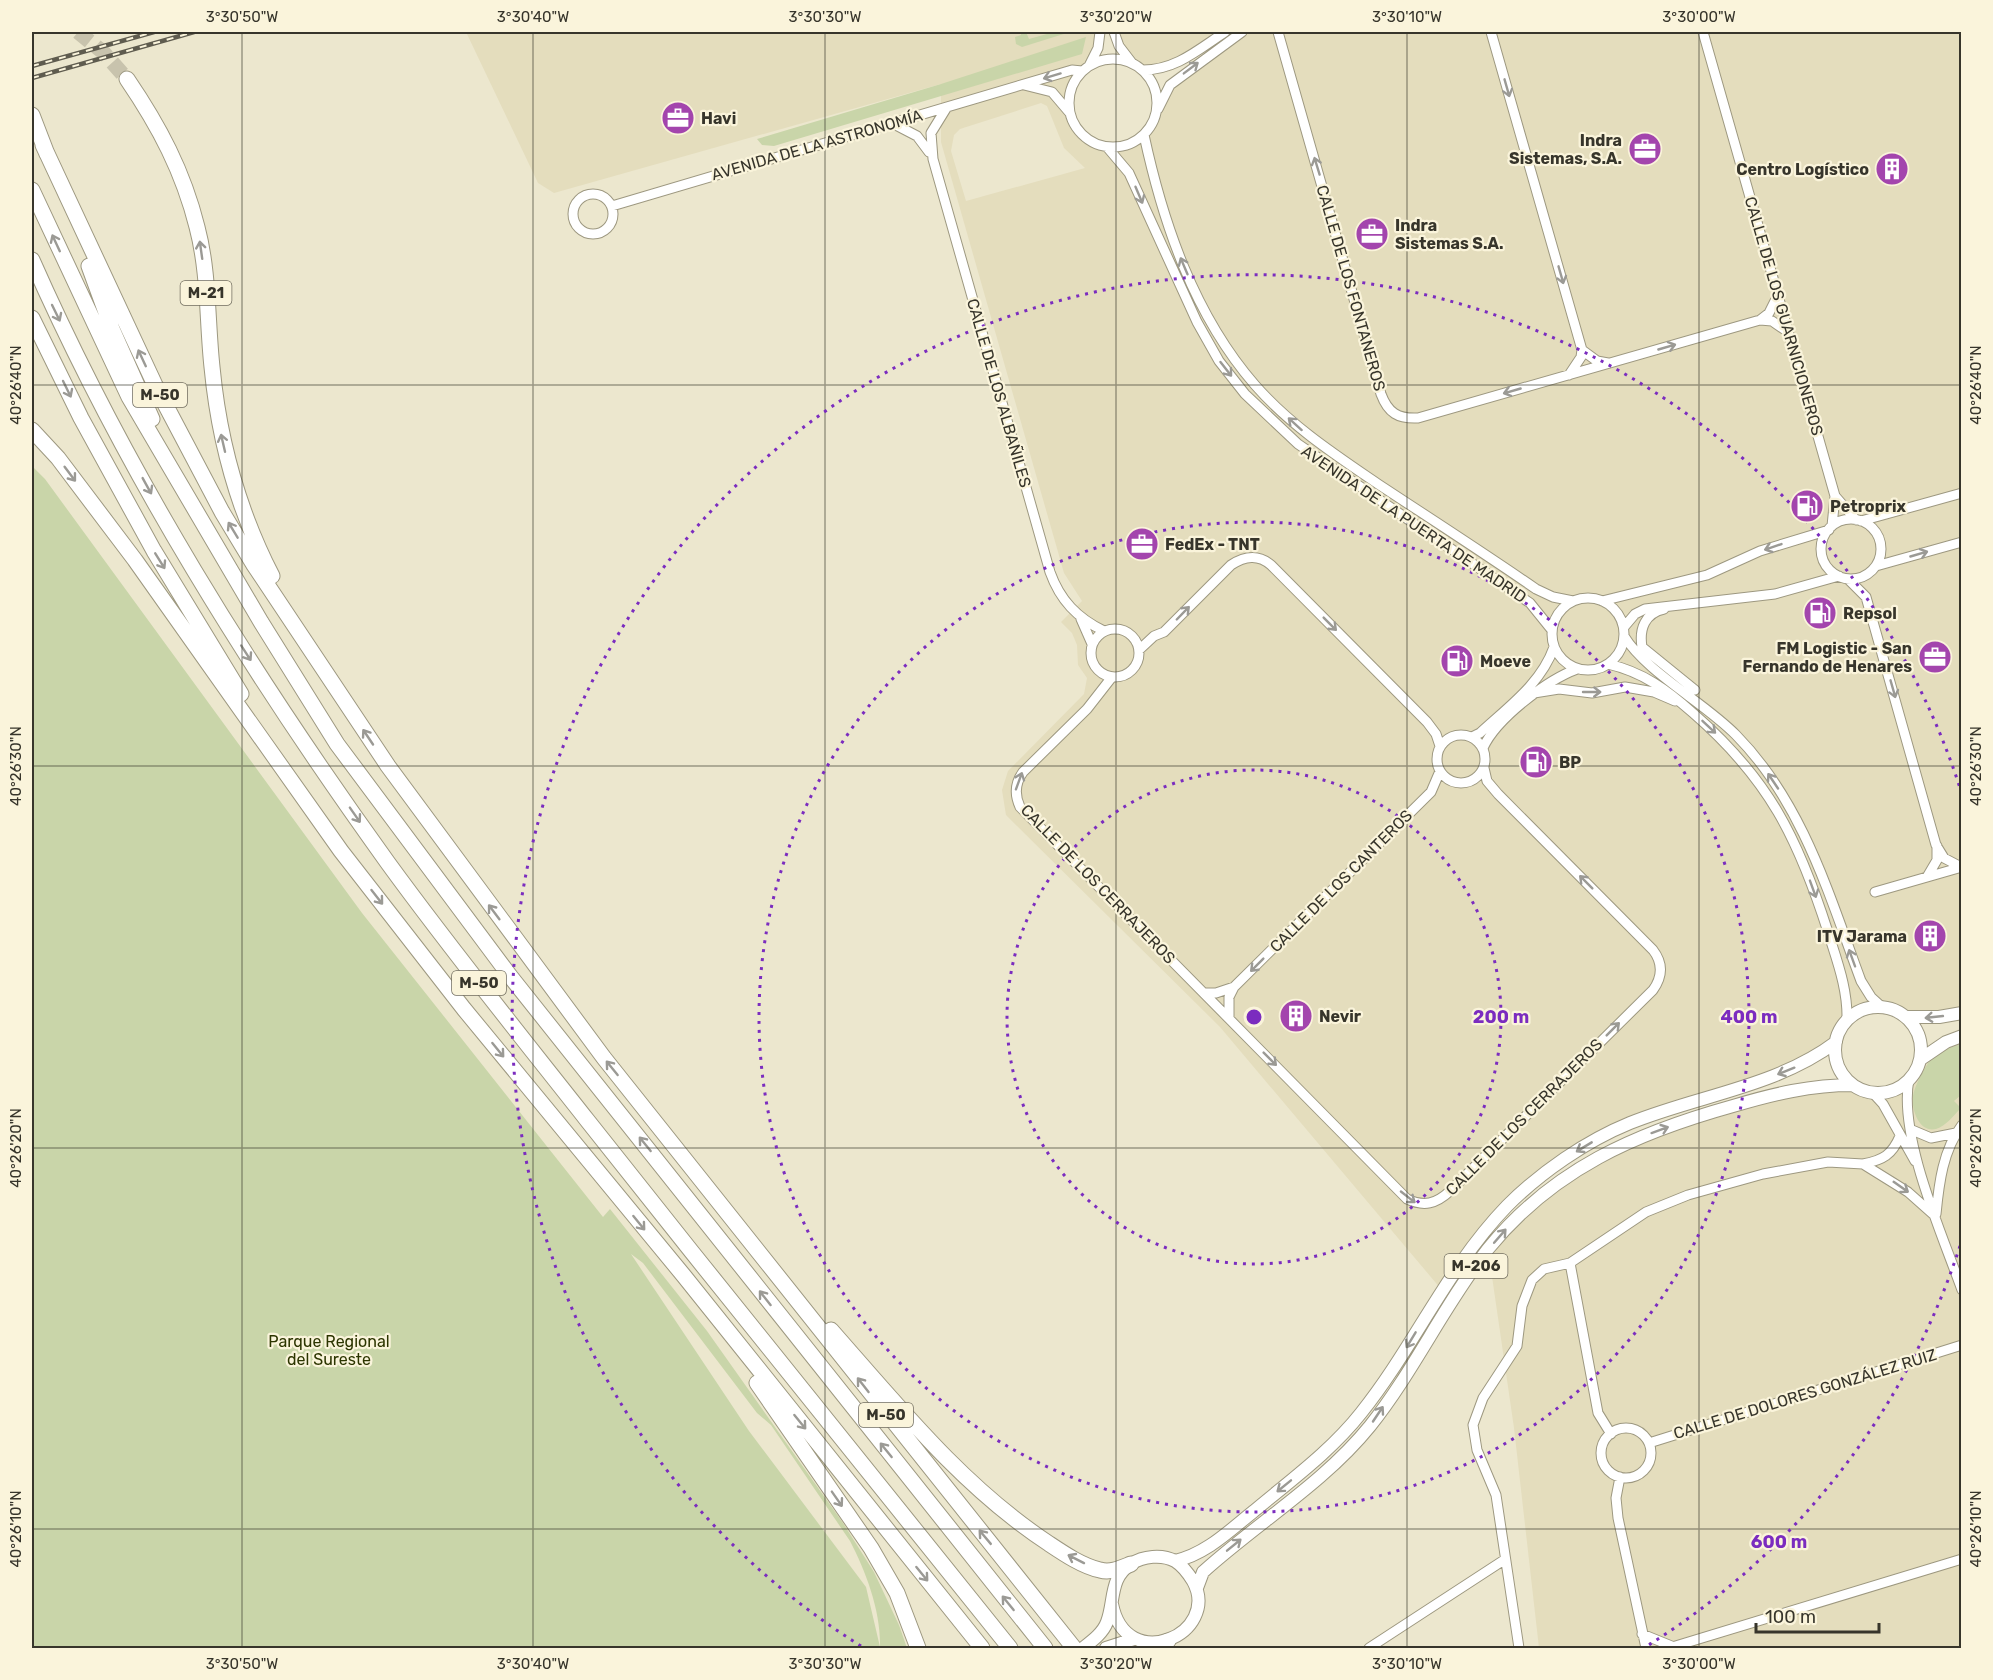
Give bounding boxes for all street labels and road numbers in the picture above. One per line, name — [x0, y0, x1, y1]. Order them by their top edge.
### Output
street label: AVENIDA DE LA ASTRONOMÍA — [709, 106, 925, 184]
street label: CALLE DE LOS FONTANEROS — [1312, 183, 1390, 393]
street label: CALLE DE LOS GUARNICIONEROS — [1741, 194, 1827, 438]
road number: M-21 — [180, 281, 232, 305]
street label: CALLE DE LOS ALBAÑILES — [963, 296, 1035, 490]
road number: M-50 — [133, 383, 187, 407]
street label: AVENIDA DE LA PUERTA DE MADRID — [1298, 441, 1530, 607]
street label: CALLE DE LOS CERRAJEROS — [1017, 800, 1179, 968]
street label: CALLE DE LOS CANTEROS — [1266, 806, 1416, 956]
road number: M-50 — [452, 971, 506, 995]
street label: CALLE DE LOS CERRAJEROS — [1442, 1035, 1606, 1199]
road number: M-206 — [1444, 1254, 1508, 1278]
street label: CALLE DE DOLORES GONZÁLEZ RUIZ — [1671, 1345, 1939, 1443]
road number: M-50 — [859, 1403, 913, 1427]

